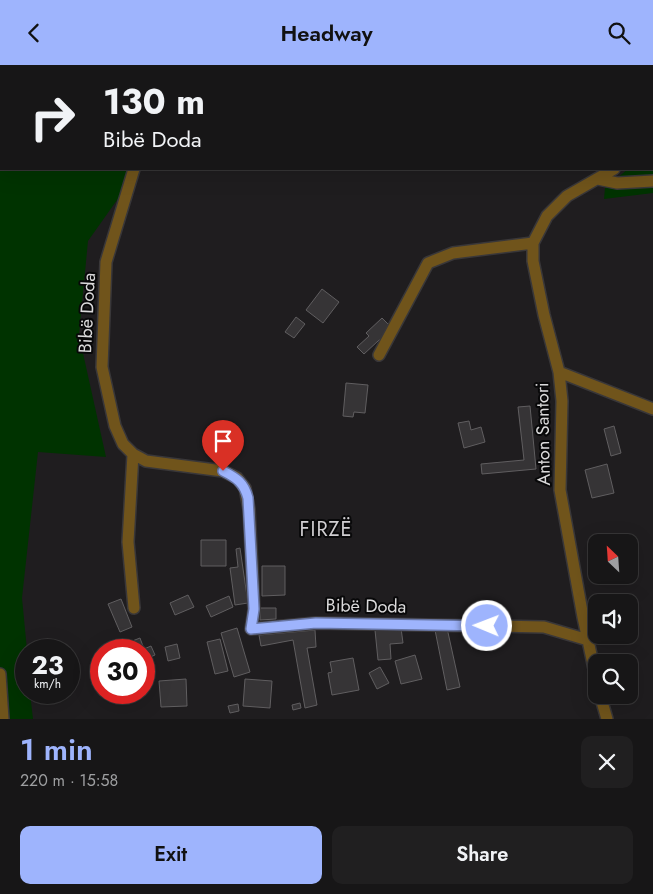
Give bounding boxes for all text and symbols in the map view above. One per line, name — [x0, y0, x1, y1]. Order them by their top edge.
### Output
text: Headway — [280, 17, 373, 49]
icon: back — [20, 19, 48, 47]
icon: search — [605, 19, 633, 47]
text: 130 m — [103, 77, 205, 127]
icon: right — [20, 85, 85, 150]
text: Bibë Doda — [103, 123, 202, 155]
street label: Bibë Doda — [72, 272, 102, 354]
street label: Anton Santori — [529, 382, 557, 486]
pin — [202, 420, 244, 471]
icon: arrive — [209, 427, 237, 455]
district label: FIRZË — [300, 515, 353, 544]
north arrow — [588, 534, 638, 584]
map controls — [588, 534, 638, 704]
street label: Bibë Doda — [325, 592, 407, 620]
button: sound — [588, 594, 638, 644]
position arrow — [460, 599, 512, 651]
speed limit sign: 30 — [90, 639, 155, 704]
text: 23 — [32, 647, 63, 683]
button: search — [588, 654, 638, 704]
text: km/h — [34, 675, 61, 693]
text: 1 min — [20, 728, 93, 771]
button: close — [581, 736, 633, 788]
text: 220 m · 15:58 — [20, 769, 118, 792]
button: Exit — [20, 826, 322, 884]
button: Share — [332, 826, 633, 884]

